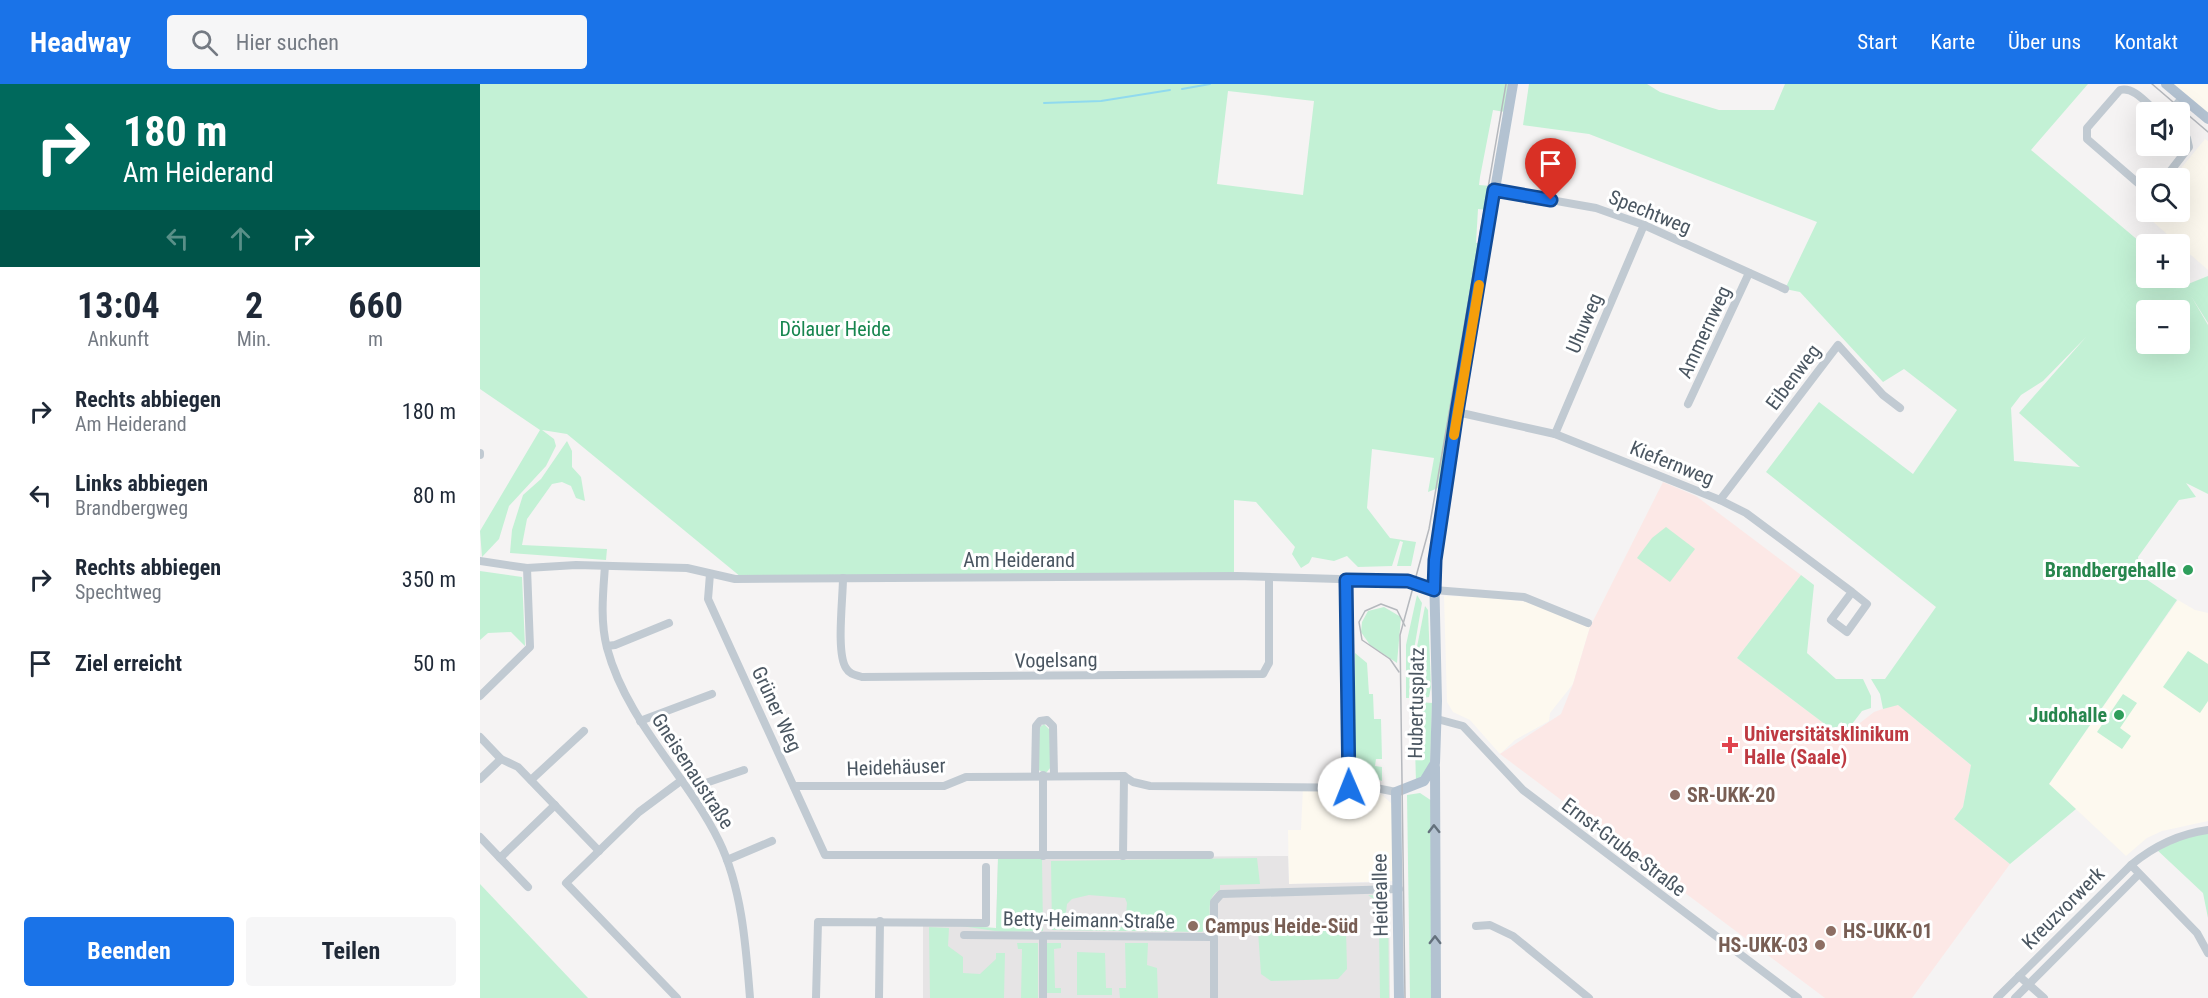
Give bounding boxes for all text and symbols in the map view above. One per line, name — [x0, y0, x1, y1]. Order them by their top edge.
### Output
search box — [167, 15, 587, 69]
text: Headway — [30, 26, 131, 59]
icon: search — [188, 26, 221, 59]
text: Hier suchen — [236, 30, 339, 55]
text: Start — [1857, 30, 1898, 54]
text: Karte — [1931, 30, 1975, 54]
text: Über uns — [2008, 30, 2081, 54]
text: Kontakt — [2114, 30, 2178, 54]
map controls — [2136, 102, 2190, 354]
button: sound — [2136, 102, 2190, 156]
text: 180 m — [123, 107, 228, 156]
icon: right — [24, 108, 102, 186]
pin — [1525, 138, 1576, 200]
icon: arrive — [1534, 147, 1567, 180]
text: Am Heiderand — [123, 157, 274, 189]
button: search — [2136, 168, 2190, 222]
street label: Spechtweg — [1605, 185, 1695, 239]
icon: left — [161, 222, 194, 255]
icon: ahead — [224, 222, 257, 255]
icon: right — [287, 222, 320, 255]
button: + — [2136, 234, 2190, 288]
street label: Ammernweg — [1672, 282, 1736, 382]
text: 13:04 — [77, 285, 160, 327]
text: 2 — [245, 285, 263, 327]
text: 660 — [348, 285, 403, 327]
street label: Uhuweg — [1561, 289, 1607, 357]
button: − — [2136, 300, 2190, 354]
park label: Dölauer Heide — [779, 317, 891, 341]
text: Ankunft — [87, 327, 149, 351]
text: Min. — [237, 327, 271, 351]
text: m — [368, 327, 383, 351]
street label: Eibenweg — [1761, 340, 1825, 414]
text: Rechts abbiegen — [75, 387, 221, 412]
icon: right — [24, 395, 57, 428]
text: 180 m — [402, 399, 456, 424]
text: Am Heiderand — [75, 412, 187, 436]
street label: Kiefernweg — [1627, 435, 1717, 491]
text: Links abbiegen — [75, 471, 208, 496]
icon: left — [24, 479, 57, 512]
text: 80 m — [413, 483, 456, 508]
text: Brandbergweg — [75, 496, 188, 520]
street label: Am Heiderand — [963, 548, 1075, 572]
text: Rechts abbiegen — [75, 555, 221, 580]
place label: Brandbergehalle — [2045, 558, 2176, 582]
icon: right — [24, 563, 57, 596]
marker: Brandbergehalle — [2181, 563, 2195, 577]
text: 350 m — [402, 567, 456, 592]
text: Spechtweg — [75, 580, 162, 604]
icon: arrive — [24, 647, 57, 680]
street label: Vogelsang — [1014, 647, 1098, 673]
street label: Hubertusplatz — [1403, 647, 1429, 759]
text: Ziel erreicht — [75, 651, 182, 676]
text: 50 m — [413, 651, 456, 676]
street label: Grüner Weg — [747, 662, 807, 756]
place label: Judohalle — [2029, 703, 2107, 727]
marker: Judohalle — [2112, 708, 2126, 722]
street label: Gneisenaustraße — [647, 709, 739, 833]
place label: Universitätsklinikum Halle (Saale) — [1744, 722, 1909, 769]
marker: Universitätsklinikum Halle (Saale) — [1721, 736, 1739, 754]
street label: Heidehäuser — [846, 753, 946, 781]
position arrow — [1317, 756, 1381, 820]
place label: SR-UKK-20 — [1687, 783, 1775, 807]
marker: SR-UKK-20 — [1668, 788, 1682, 802]
street label: Ernst-Grube-Straße — [1557, 793, 1691, 901]
one-way arrow — [1428, 825, 1441, 834]
street label: Heideallee — [1367, 853, 1393, 937]
street label: Kreuzvorwerk — [2017, 862, 2109, 954]
street label: Betty-Heimann-Straße — [1003, 906, 1175, 934]
place label: Campus Heide-Süd — [1205, 914, 1358, 938]
button: Beenden — [24, 917, 234, 986]
button: Teilen — [246, 917, 456, 986]
marker: Campus Heide-Süd — [1186, 919, 1200, 933]
place label: HS-UKK-01 — [1843, 919, 1933, 943]
marker: HS-UKK-01 — [1824, 924, 1838, 938]
place label: HS-UKK-03 — [1718, 933, 1808, 957]
one-way arrow — [1429, 935, 1441, 944]
marker: HS-UKK-03 — [1813, 938, 1827, 952]

